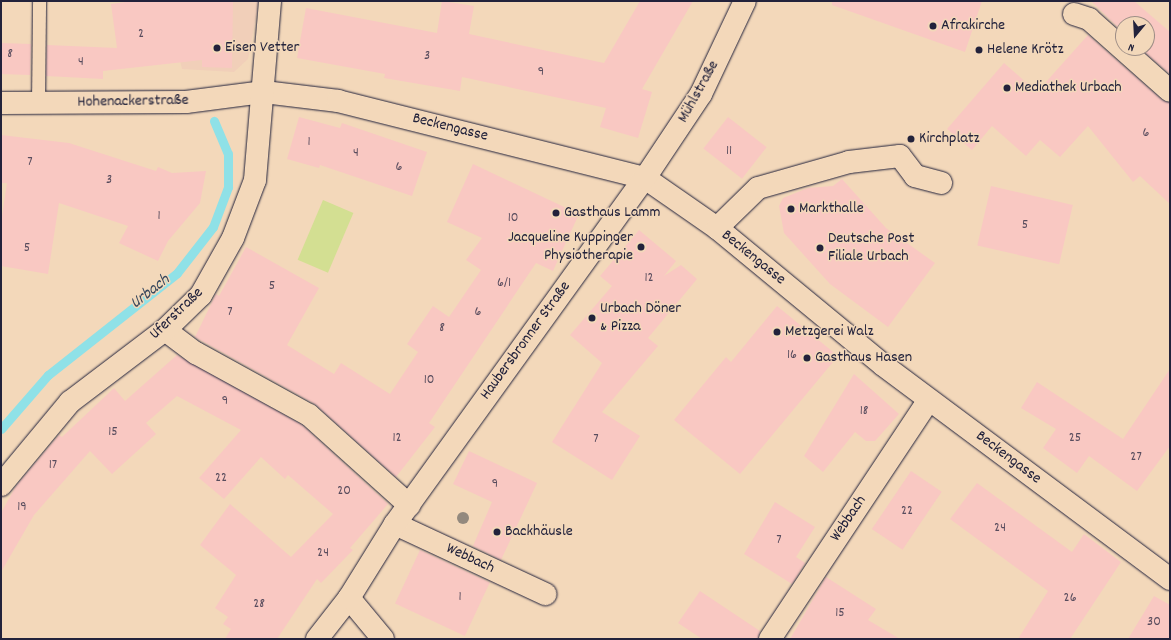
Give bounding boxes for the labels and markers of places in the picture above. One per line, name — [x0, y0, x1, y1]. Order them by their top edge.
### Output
place label: Afrakirche — [941, 16, 1005, 36]
marker: Afrakirche — [928, 21, 938, 31]
place label: Eisen Vetter — [225, 38, 300, 58]
place label: Helene Krötz — [987, 40, 1064, 60]
marker: Eisen Vetter — [212, 43, 222, 53]
marker: Helene Krötz — [974, 45, 984, 55]
place label: Mediathek Urbach — [1015, 78, 1122, 98]
marker: Mediathek Urbach — [1002, 83, 1012, 93]
place label: Kirchplatz — [919, 129, 980, 149]
marker: Kirchplatz — [906, 134, 916, 144]
place label: Markthalle — [799, 199, 864, 219]
place label: Gasthaus Lamm — [564, 203, 660, 223]
marker: Markthalle — [786, 204, 796, 214]
marker: Gasthaus Lamm — [551, 208, 561, 218]
place label: Jacqueline Kuppinger Physiotherapie — [508, 228, 633, 266]
place label: Deutsche Post Filiale Urbach — [828, 229, 914, 267]
marker: Jacqueline Kuppinger Physiotherapie — [636, 242, 646, 252]
marker: Deutsche Post Filiale Urbach — [815, 243, 825, 253]
place label: Urbach Döner & Pizza — [600, 299, 681, 337]
marker: Urbach Döner & Pizza — [587, 313, 597, 323]
place label: Metzgerei Walz — [785, 322, 874, 342]
marker: Metzgerei Walz — [772, 327, 782, 337]
place label: Gasthaus Hasen — [815, 348, 912, 368]
marker: Gasthaus Hasen — [802, 353, 812, 363]
place label: Backhäusle — [505, 522, 573, 542]
marker: Backhäusle — [492, 527, 502, 537]

